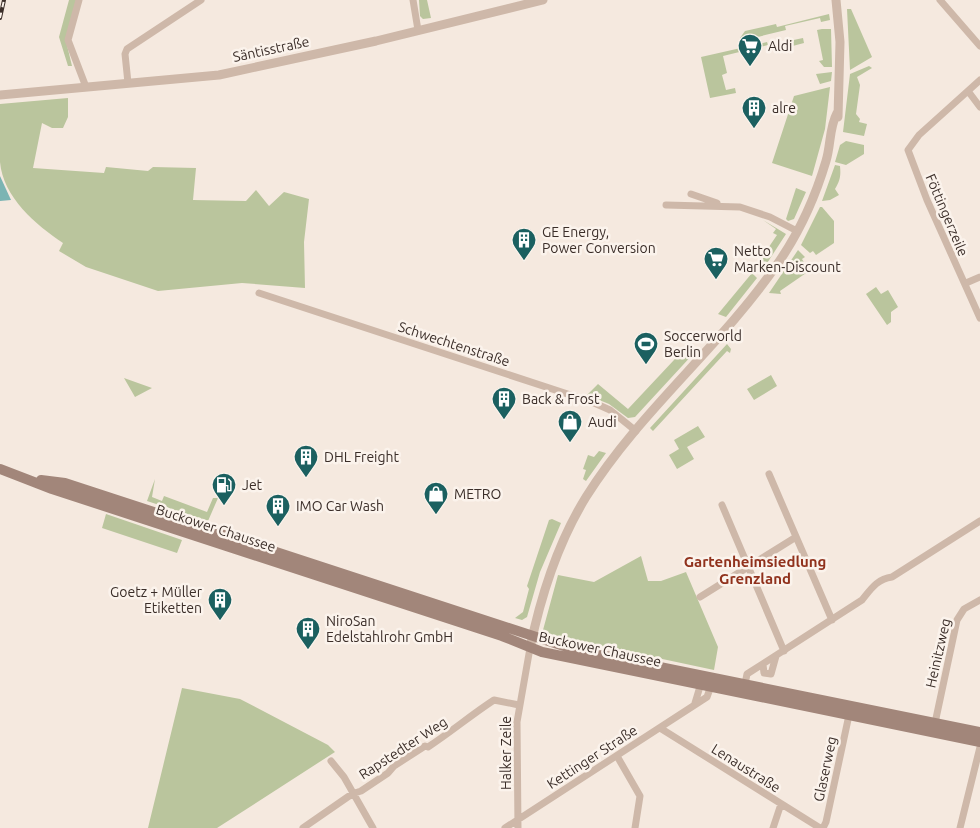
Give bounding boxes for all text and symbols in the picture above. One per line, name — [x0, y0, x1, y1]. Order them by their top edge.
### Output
street label: Säntisstraße — [231, 33, 311, 65]
supermarket icon: Aldi — [737, 33, 763, 67]
place label: Aldi — [768, 38, 792, 54]
building icon: alre — [741, 95, 767, 129]
place label: alre — [772, 100, 796, 116]
street label: Föttingerzeile — [922, 171, 972, 259]
place label: GE Energy, Power Conversion — [542, 224, 656, 256]
building icon: GE Energy, Power Conversion — [511, 227, 537, 261]
place label: Netto Marken-Discount — [734, 243, 841, 275]
supermarket icon: Netto Marken-Discount — [703, 246, 729, 280]
street label: Schwechtenstraße — [396, 318, 512, 370]
place label: Soccerworld Berlin — [664, 328, 742, 360]
sports icon: Soccerworld Berlin — [633, 331, 659, 365]
building icon: Back & Frost — [491, 386, 517, 420]
place label: Back & Frost — [522, 391, 600, 407]
shop icon: Audi — [557, 409, 583, 443]
place label: Audi — [588, 414, 617, 430]
building icon: DHL Freight — [293, 444, 319, 478]
place label: DHL Freight — [324, 449, 400, 465]
fuel station icon: Jet — [211, 472, 237, 506]
place label: Jet — [242, 477, 263, 493]
shop icon: METRO — [423, 481, 449, 515]
place label: METRO — [454, 486, 502, 502]
building icon: IMO Car Wash — [265, 493, 291, 527]
place label: IMO Car Wash — [296, 498, 384, 514]
street label: Buckower Chaussee — [154, 501, 278, 555]
district label: Gartenheimsiedlung Grenzland — [684, 553, 826, 587]
place label: Goetz + Müller Etiketten — [110, 584, 203, 616]
building icon: Goetz + Müller Etiketten — [207, 587, 233, 621]
place label: NiroSan Edelstahlrohr GmbH — [326, 613, 453, 645]
building icon: NiroSan Edelstahlrohr GmbH — [295, 616, 321, 650]
street label: Heinitzweg — [922, 617, 954, 689]
street label: Buckower Chaussee — [537, 628, 663, 670]
street label: Rapstedter Weg — [356, 714, 450, 782]
street label: Halker Zeile — [498, 716, 514, 790]
street label: Kettinger Straße — [544, 722, 640, 792]
street label: Glaserweg — [810, 735, 840, 803]
street label: Lenaustraße — [709, 740, 783, 796]

